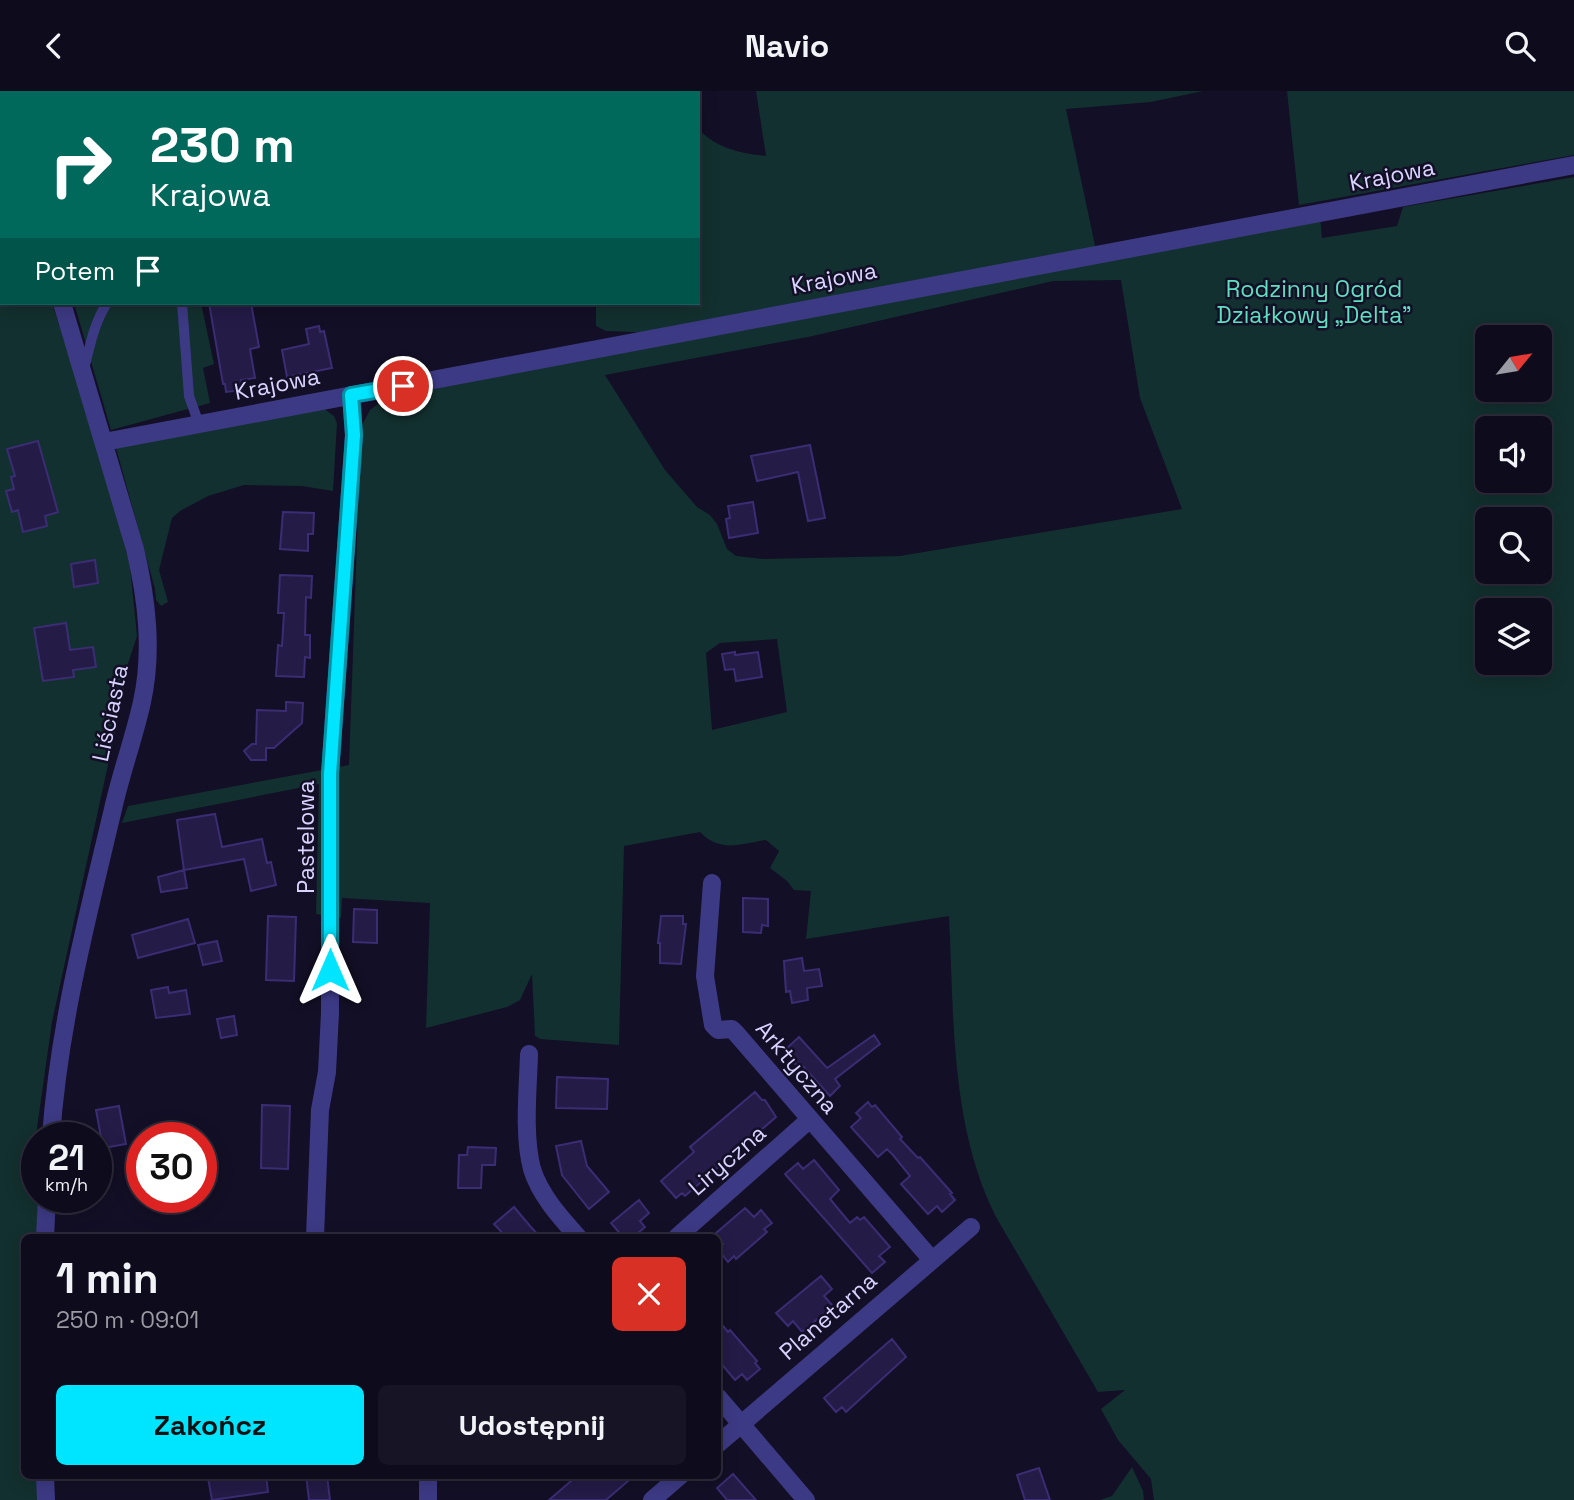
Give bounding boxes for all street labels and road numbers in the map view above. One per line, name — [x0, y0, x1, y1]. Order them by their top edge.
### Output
street label: Krajowa — [1347, 152, 1437, 198]
street label: Krajowa — [789, 255, 879, 301]
street label: Krajowa — [232, 361, 322, 407]
street label: Liściasta — [85, 662, 135, 764]
street label: Pastelowa — [291, 780, 321, 894]
street label: Arktyczna — [749, 1014, 845, 1120]
street label: Liryczna — [682, 1118, 772, 1202]
street label: Planetarna — [773, 1265, 883, 1367]

